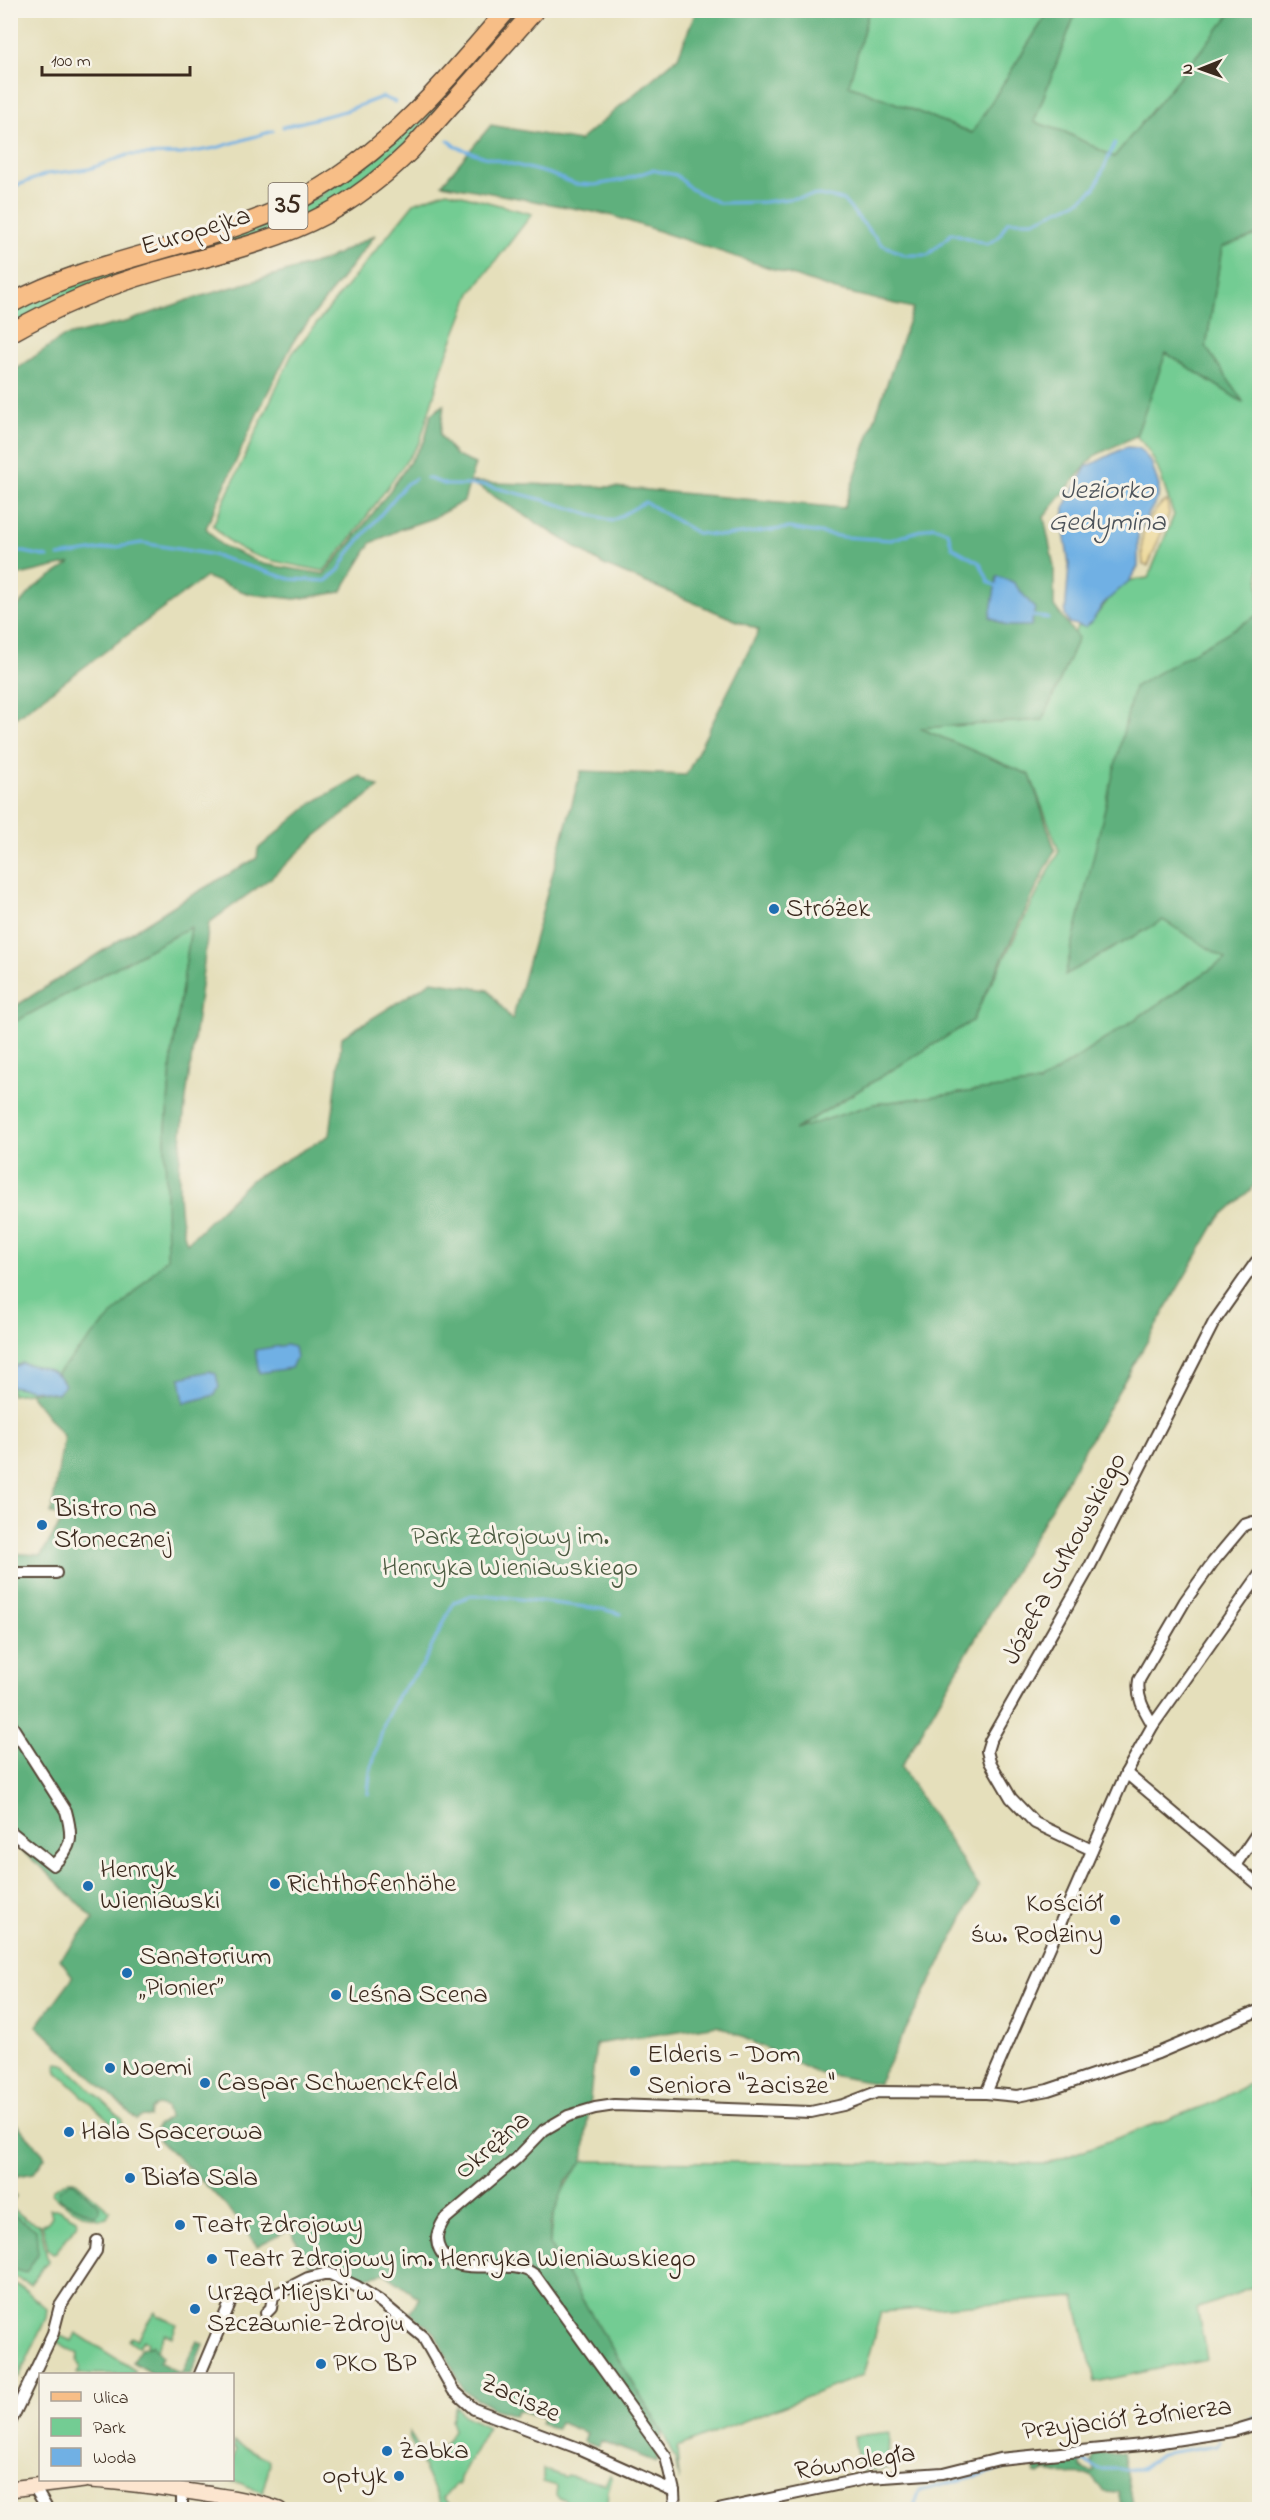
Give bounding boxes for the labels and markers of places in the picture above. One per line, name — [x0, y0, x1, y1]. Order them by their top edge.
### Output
place label: Stróżek — [786, 890, 870, 929]
marker: Stróżek — [767, 902, 781, 916]
place label: Bistro na Słonecznej — [53, 1490, 172, 1560]
marker: Bistro na Słonecznej — [35, 1518, 49, 1532]
place label: Henryk Wieniawski — [100, 1851, 220, 1921]
place label: Richthofenhöhe — [287, 1865, 457, 1904]
marker: Richthofenhöhe — [268, 1877, 282, 1891]
marker: Henryk Wieniawski — [81, 1879, 95, 1893]
place label: Kościół św. Rodziny — [971, 1885, 1104, 1955]
marker: Kościół św. Rodziny — [1108, 1913, 1122, 1927]
place label: Sanatorium „Pionier” — [139, 1938, 271, 2008]
marker: Sanatorium „Pionier” — [120, 1966, 134, 1980]
place label: Leśna Scena — [348, 1976, 488, 2015]
marker: Leśna Scena — [329, 1988, 343, 2002]
place label: Elderis - Dom Seniora "Zacisze" — [647, 2036, 835, 2106]
place label: Noemi — [122, 2049, 192, 2088]
marker: Noemi — [103, 2061, 117, 2075]
place label: Caspar Schwenckfeld — [217, 2064, 458, 2103]
marker: Elderis - Dom Seniora "Zacisze" — [628, 2064, 642, 2078]
marker: Caspar Schwenckfeld — [198, 2076, 212, 2090]
place label: Hala Spacerowa — [81, 2113, 263, 2152]
marker: Hala Spacerowa — [62, 2125, 76, 2139]
place label: Biała Sala — [141, 2159, 258, 2198]
marker: Biała Sala — [123, 2171, 137, 2185]
place label: Teatr Zdrojowy — [192, 2206, 363, 2245]
marker: Teatr Zdrojowy — [173, 2218, 187, 2232]
place label: Teatr Zdrojowy im. Henryka Wieniawskiego — [224, 2240, 696, 2279]
marker: Teatr Zdrojowy im. Henryka Wieniawskiego — [205, 2252, 219, 2266]
place label: Urząd Miejski w Szczawnie-Zdroju — [207, 2274, 405, 2344]
marker: Urząd Miejski w Szczawnie-Zdroju — [188, 2302, 202, 2316]
place label: PKO BP — [333, 2345, 417, 2384]
marker: PKO BP — [314, 2357, 328, 2371]
place label: Żabka — [399, 2432, 469, 2471]
marker: Żabka — [380, 2444, 394, 2458]
place label: optyk — [322, 2457, 387, 2496]
marker: optyk — [392, 2469, 406, 2483]

